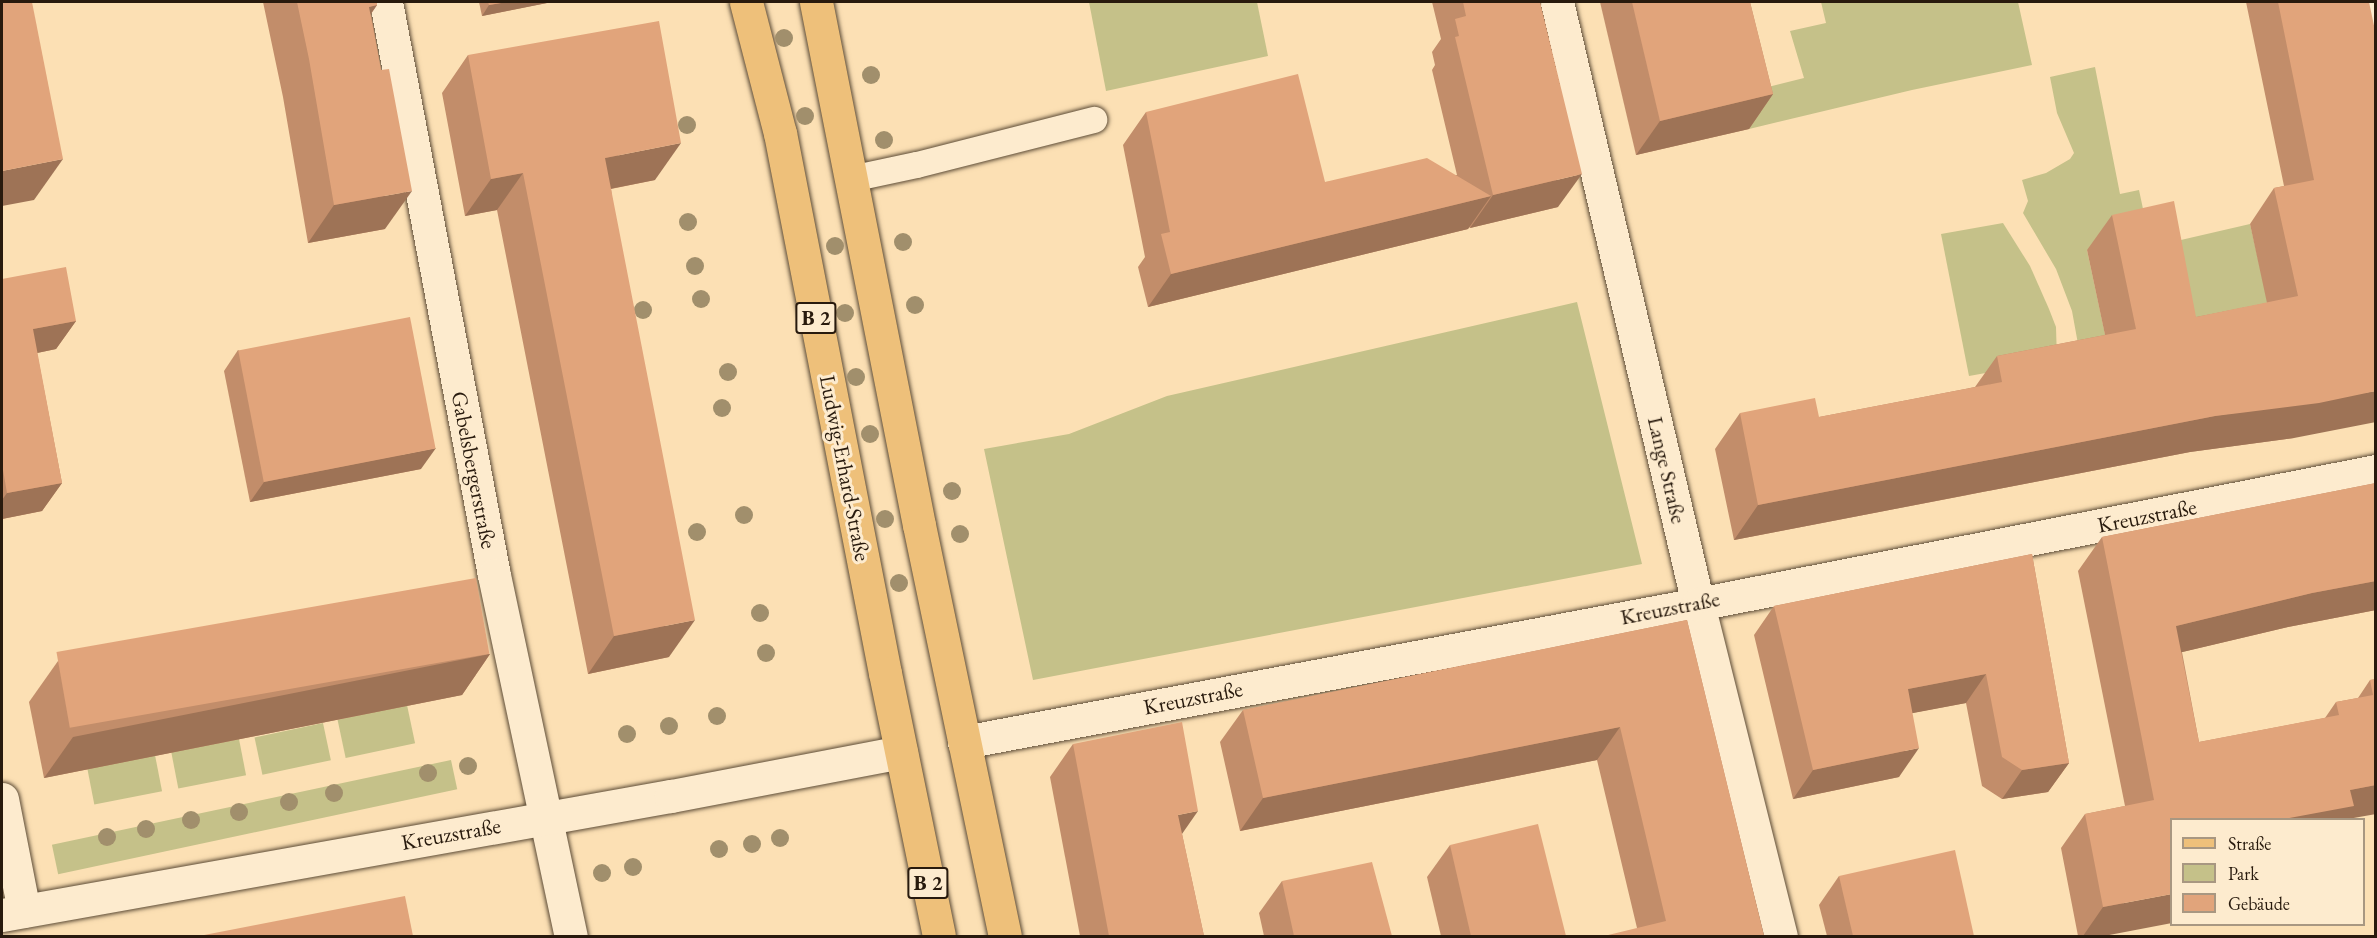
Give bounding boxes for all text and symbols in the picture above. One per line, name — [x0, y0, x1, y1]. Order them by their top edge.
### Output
road number: B 2 — [795, 300, 837, 336]
street label: Ludwig-Erhard-Straße — [814, 373, 876, 563]
street label: Gabelsbergerstraße — [446, 389, 502, 551]
street label: Lange Straße — [1642, 414, 1692, 526]
street label: Kreuzstraße — [2095, 493, 2199, 539]
street label: Kreuzstraße — [1618, 585, 1722, 631]
street label: Kreuzstraße — [1141, 675, 1245, 721]
street label: Kreuzstraße — [399, 812, 503, 856]
legend — [2170, 818, 2365, 926]
text: Straße — [2228, 832, 2271, 855]
text: Park — [2228, 862, 2259, 885]
road number: B 2 — [907, 865, 949, 901]
text: Gebäude — [2228, 892, 2290, 915]

